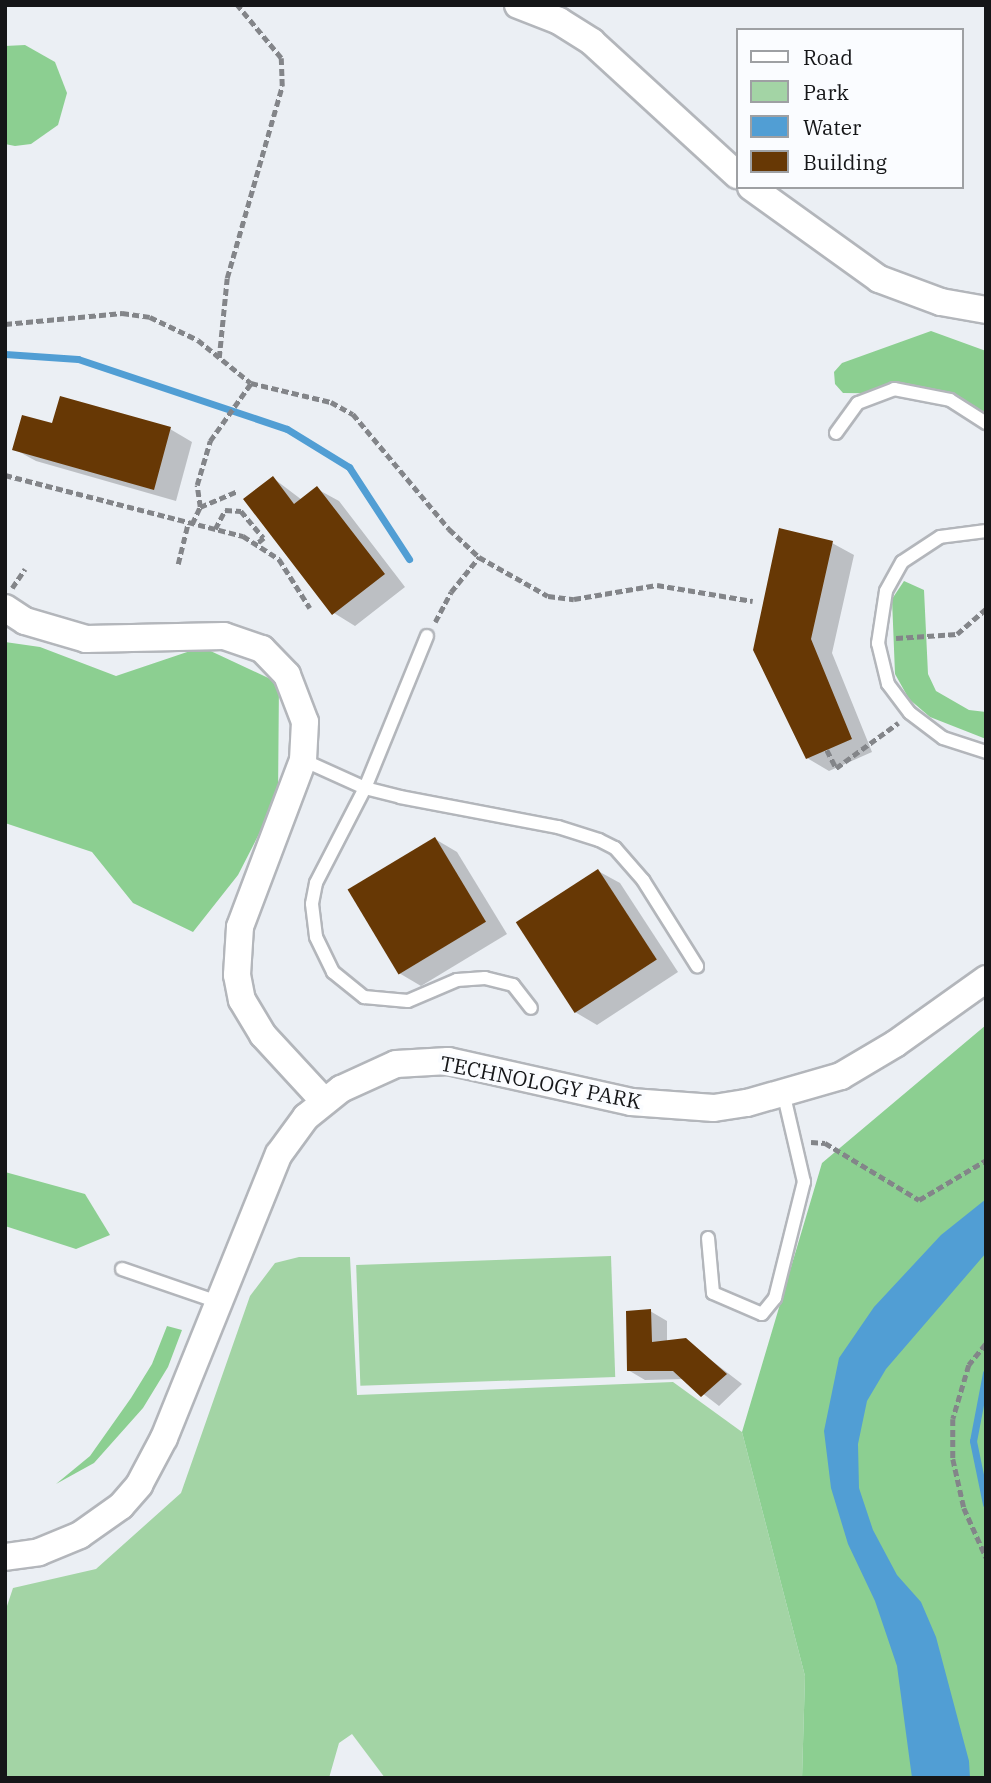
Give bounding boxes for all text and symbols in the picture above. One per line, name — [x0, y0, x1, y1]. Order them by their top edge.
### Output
legend — [736, 28, 963, 189]
text: Road — [803, 43, 853, 71]
text: Park — [803, 78, 849, 106]
text: Water — [803, 113, 861, 141]
text: Building — [803, 148, 887, 176]
street label: TECHNOLOGY PARK — [438, 1050, 644, 1114]

